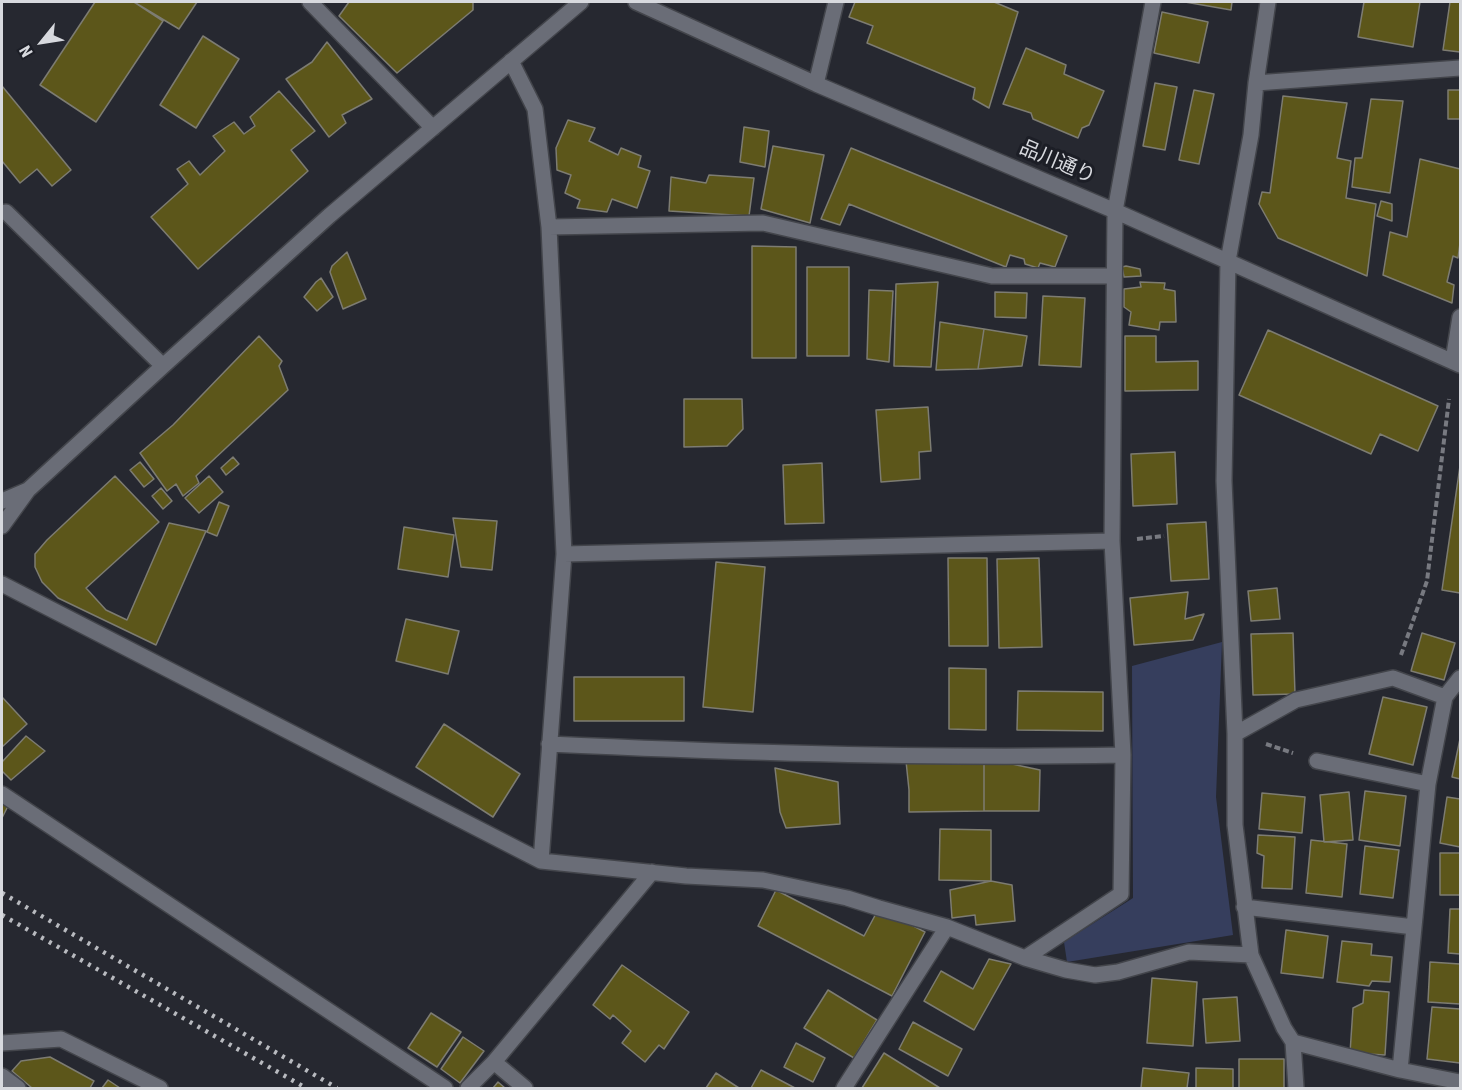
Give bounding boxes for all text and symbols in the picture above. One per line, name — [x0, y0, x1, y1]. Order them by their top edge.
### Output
north arrow — [12, 12, 72, 72]
text: N — [15, 42, 37, 60]
street label: 品川通り — [1015, 136, 1099, 190]

